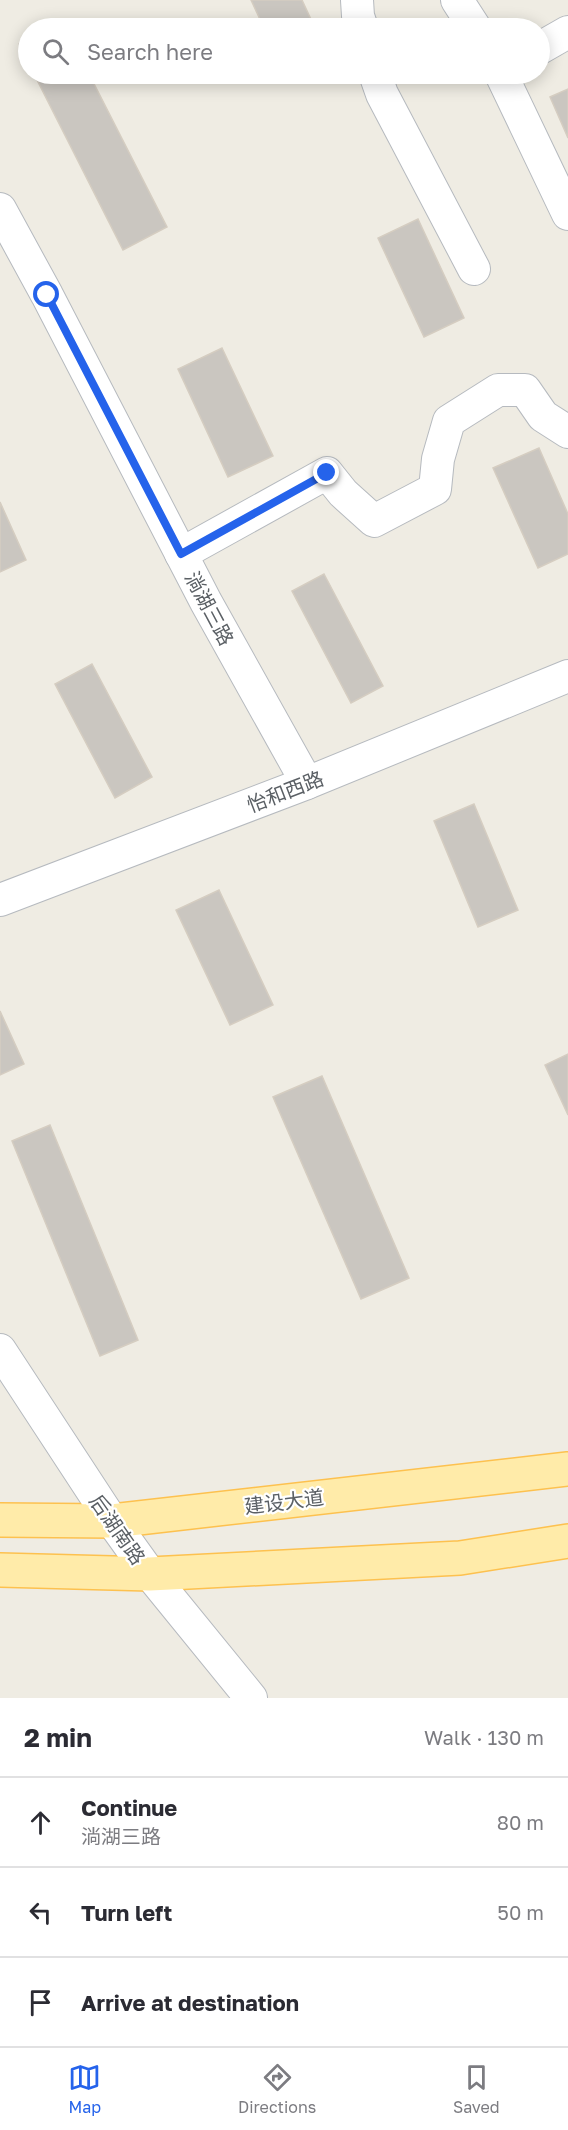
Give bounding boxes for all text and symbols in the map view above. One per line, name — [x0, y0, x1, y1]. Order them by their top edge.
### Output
search box — [18, 18, 550, 84]
icon: search — [39, 35, 72, 68]
text: Search here — [87, 38, 213, 65]
route start — [33, 281, 59, 307]
route end — [313, 459, 339, 485]
street label: 淌湖三路 — [181, 567, 239, 649]
street label: 怡和西路 — [243, 765, 327, 817]
street label: 建设大道 — [243, 1484, 325, 1518]
street label: 后湖南路 — [85, 1489, 151, 1569]
text: 2 min — [24, 1722, 92, 1753]
text: Walk · 130 m — [424, 1725, 544, 1749]
text: Continue — [81, 1794, 177, 1821]
icon: ahead — [24, 1806, 57, 1839]
text: 80 m — [497, 1810, 544, 1834]
text: 淌湖三路 — [81, 1824, 161, 1848]
icon: left — [24, 1896, 57, 1929]
text: Turn left — [81, 1899, 172, 1926]
text: 50 m — [497, 1900, 544, 1924]
icon: arrive — [24, 1986, 57, 2019]
text: Arrive at destination — [81, 1989, 299, 2016]
tab: Map — [68, 2061, 101, 2117]
tab: Directions — [238, 2061, 316, 2117]
tab: Saved — [453, 2061, 500, 2117]

